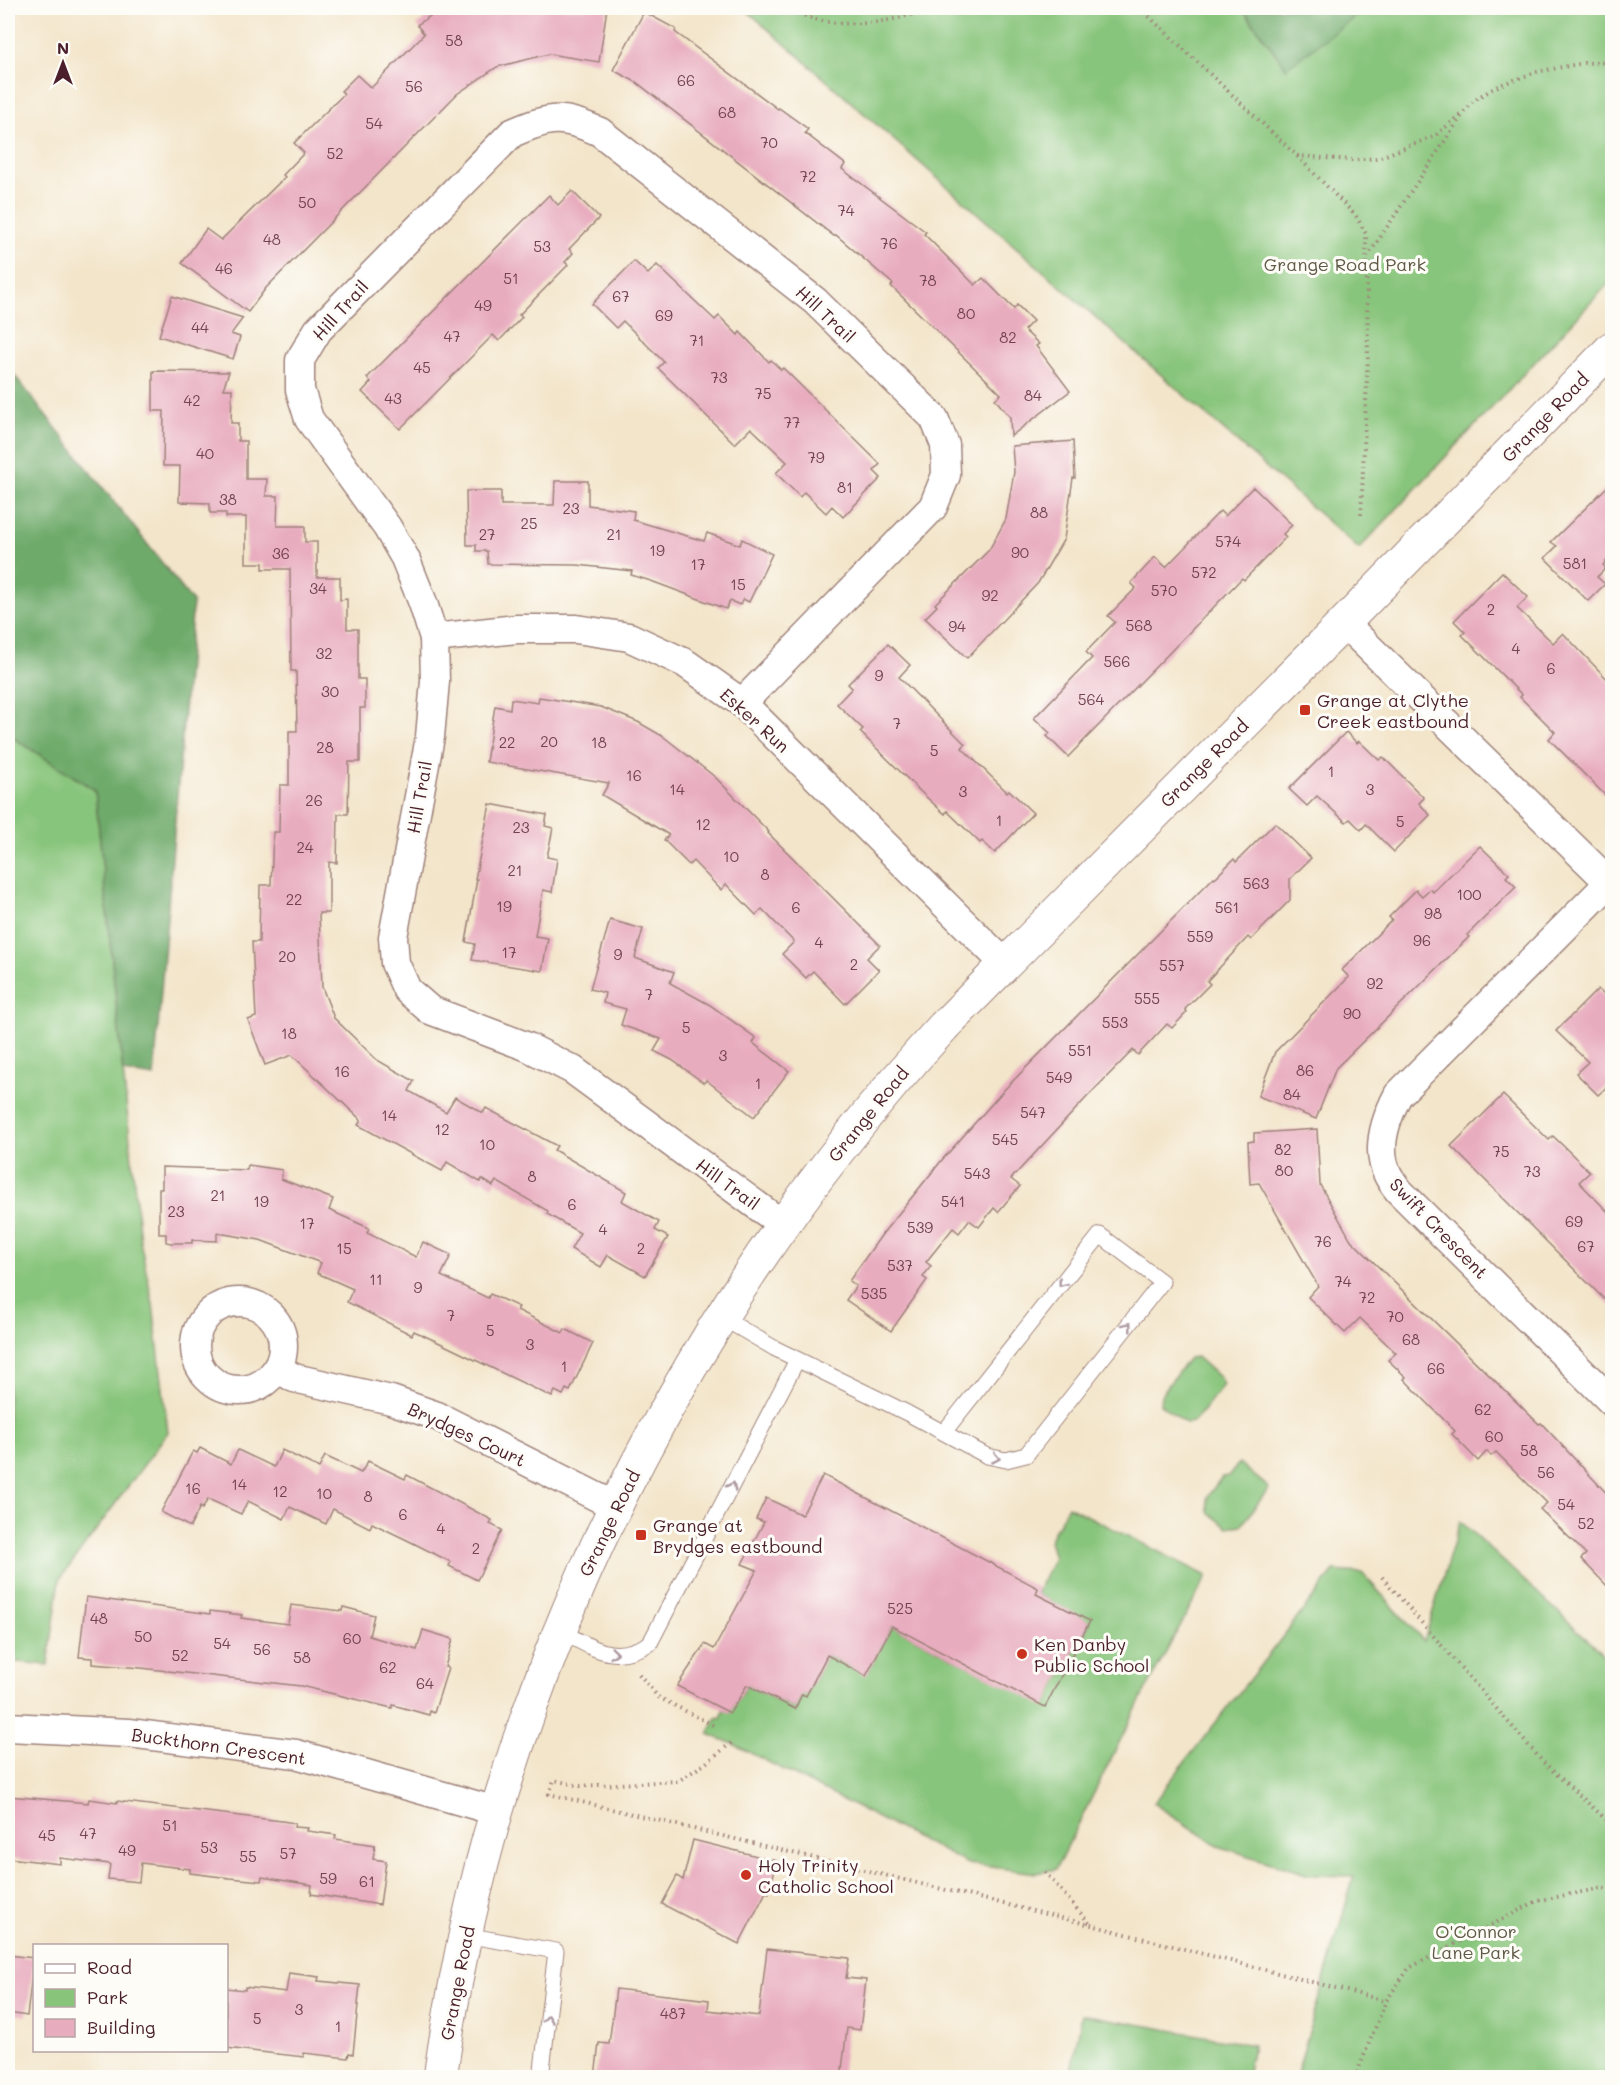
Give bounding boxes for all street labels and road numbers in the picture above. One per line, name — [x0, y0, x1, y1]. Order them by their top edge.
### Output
street label: Hill Trail — [307, 275, 373, 345]
street label: Hill Trail — [791, 280, 861, 348]
street label: Grange Road — [1496, 367, 1594, 467]
street label: Esker Run — [715, 682, 795, 758]
street label: Grange Road — [1155, 714, 1253, 812]
street label: Hill Trail — [401, 759, 437, 835]
street label: Grange Road — [822, 1061, 914, 1167]
street label: Hill Trail — [691, 1153, 765, 1215]
street label: Swift Crescent — [1385, 1172, 1493, 1284]
street label: Brydges Court — [404, 1396, 530, 1472]
street label: Grange Road — [573, 1466, 645, 1580]
street label: Buckthorn Crescent — [130, 1722, 308, 1770]
street label: Grange Road — [434, 1924, 480, 2042]

